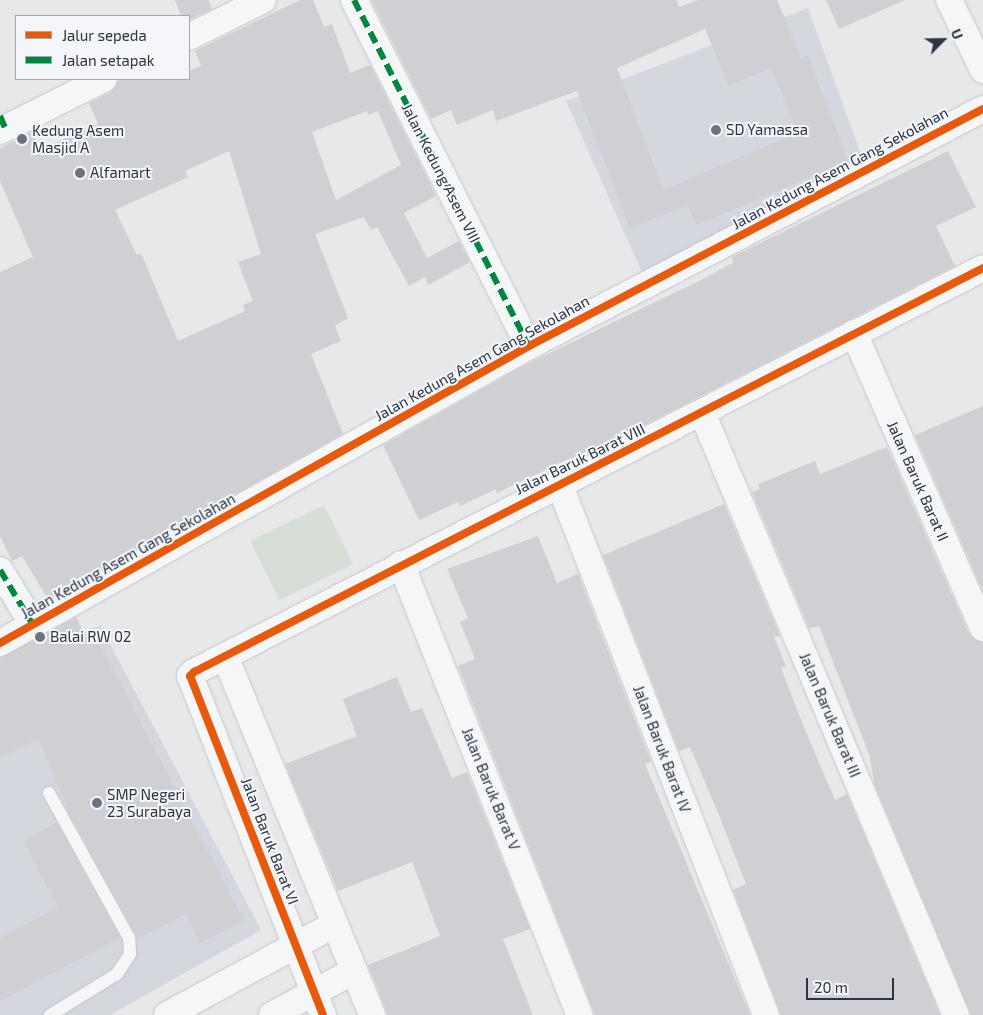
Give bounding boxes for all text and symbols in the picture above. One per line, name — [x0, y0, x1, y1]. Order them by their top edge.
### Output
legend — [15, 15, 190, 80]
north arrow — [918, 15, 968, 65]
text: Jalur sepeda — [62, 26, 147, 44]
text: U — [948, 26, 967, 42]
text: Jalan setapak — [62, 51, 154, 69]
street label: Jalan Kedung Asem VIII — [398, 100, 484, 246]
street label: Jalan Kedung Asem Gang Sekolahan — [729, 103, 951, 233]
place label: Kedung Asem Masjid A — [32, 121, 124, 156]
place label: SD Yamassa — [726, 121, 808, 139]
marker: SD Yamassa — [710, 124, 722, 136]
marker: Kedung Asem Masjid A — [16, 133, 28, 145]
place label: Alfamart — [90, 164, 151, 182]
marker: Alfamart — [74, 167, 86, 179]
street label: Jalan Kedung Asem Gang Sekolahan — [371, 291, 593, 425]
street label: Jalan Baruk Barat II — [883, 418, 953, 544]
street label: Jalan Baruk Barat VIII — [512, 420, 648, 498]
street label: Jalan Kedung Asem Gang Sekolahan — [17, 489, 239, 623]
place label: Balai RW 02 — [50, 628, 132, 646]
marker: Balai RW 02 — [34, 631, 46, 643]
street label: Jalan Baruk Barat III — [796, 650, 864, 780]
street label: Jalan Baruk Barat IV — [629, 683, 695, 815]
street label: Jalan Baruk Barat V — [458, 725, 524, 853]
street label: Jalan Baruk Barat VI — [237, 775, 303, 907]
place label: SMP Negeri 23 Surabaya — [107, 785, 191, 820]
marker: SMP Negeri 23 Surabaya — [91, 797, 103, 809]
scale bar — [808, 968, 896, 1000]
text: 20 m — [814, 978, 848, 996]

